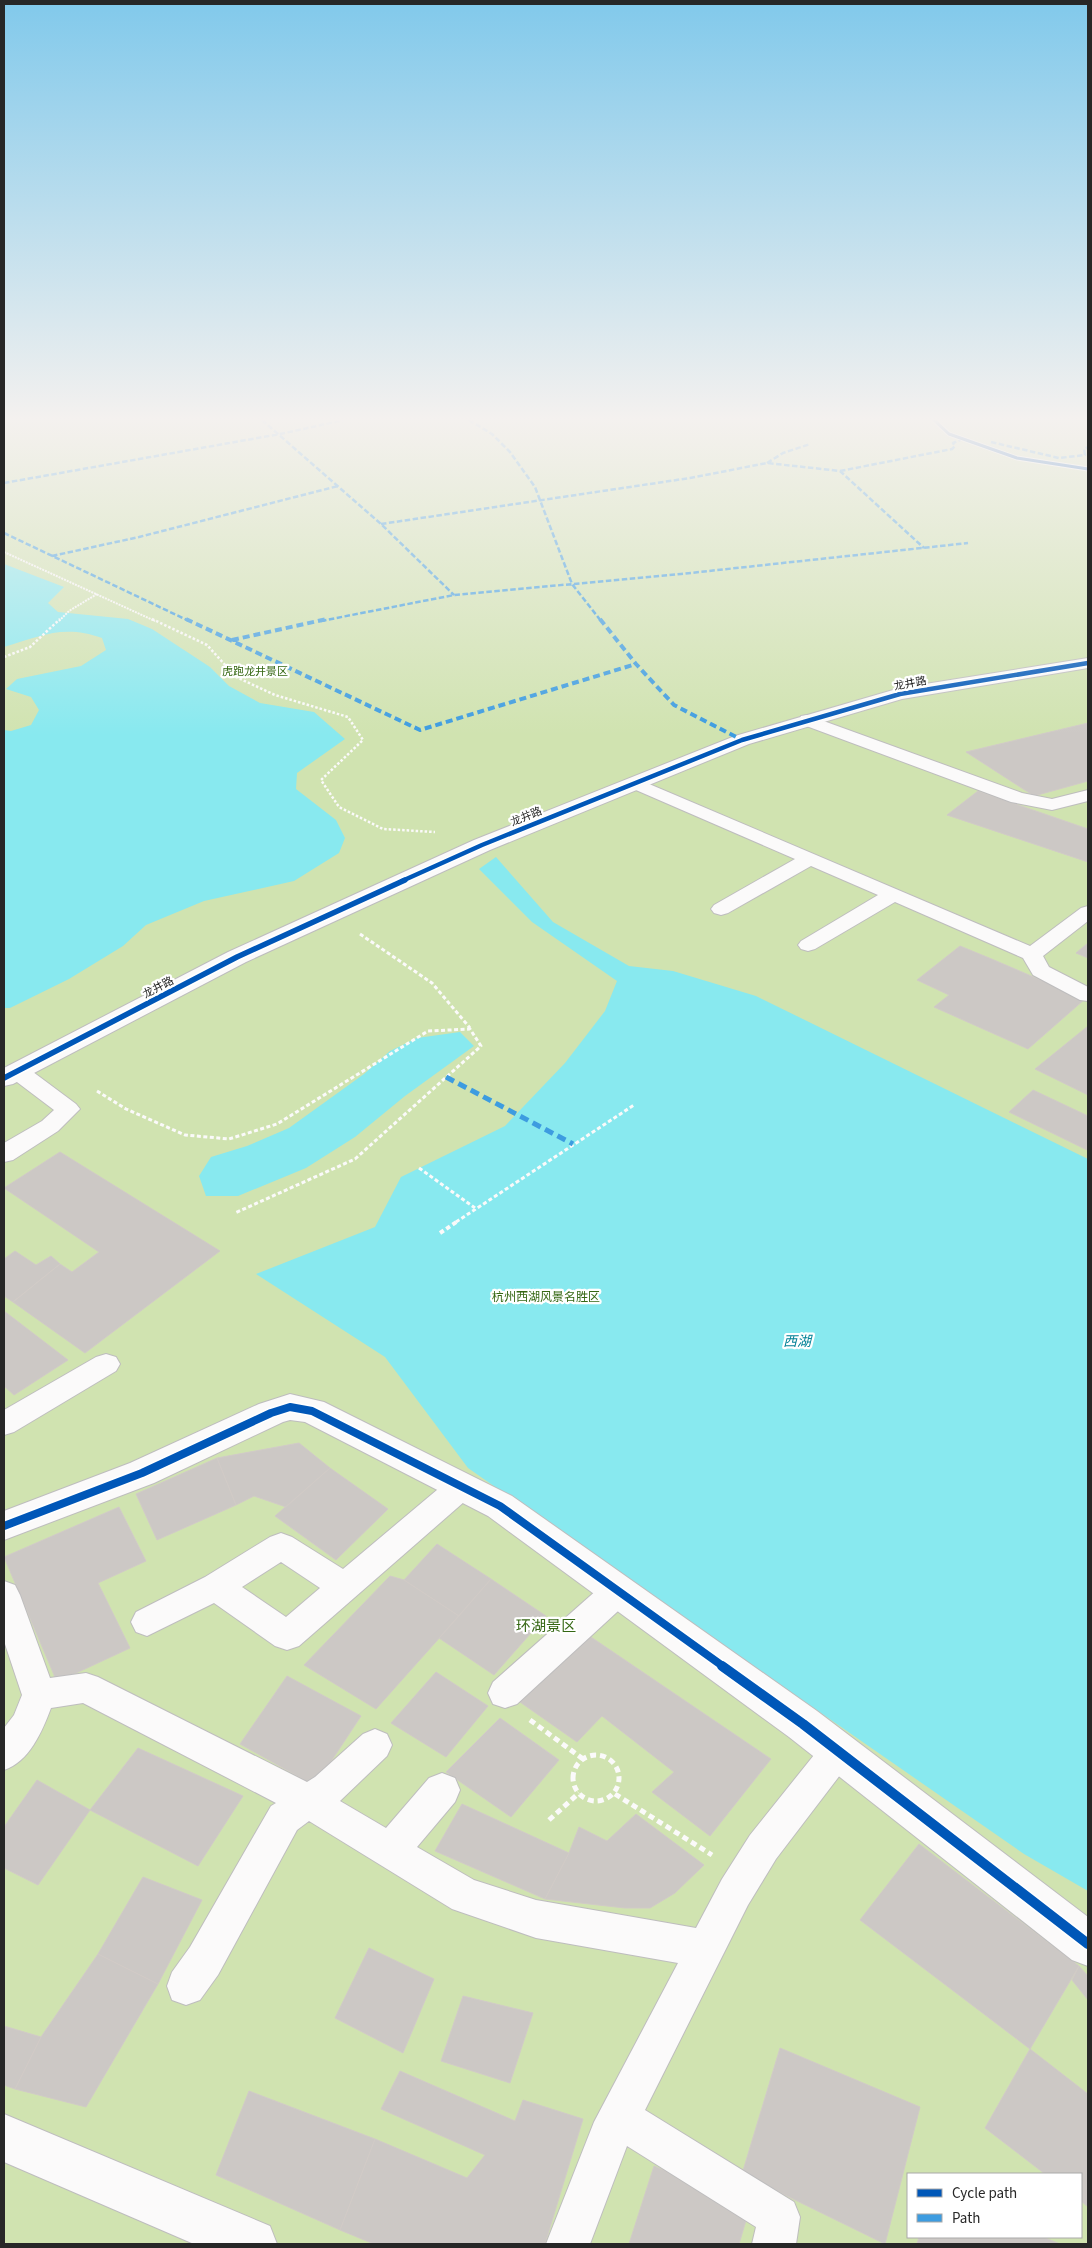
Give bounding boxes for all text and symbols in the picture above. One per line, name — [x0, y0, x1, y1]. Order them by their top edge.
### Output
park label: 虎跑龙井景区 — [222, 664, 288, 679]
street label: 龙井路 — [892, 673, 928, 694]
street label: 龙井路 — [508, 803, 544, 830]
street label: 龙井路 — [140, 973, 176, 1002]
park label: 杭州西湖风景名胜区 — [492, 1289, 600, 1306]
water label: 西湖 — [783, 1332, 813, 1352]
park label: 环湖景区 — [516, 1616, 576, 1637]
legend — [907, 2173, 1082, 2238]
text: Cycle path — [952, 2183, 1017, 2204]
text: Path — [952, 2208, 980, 2229]

